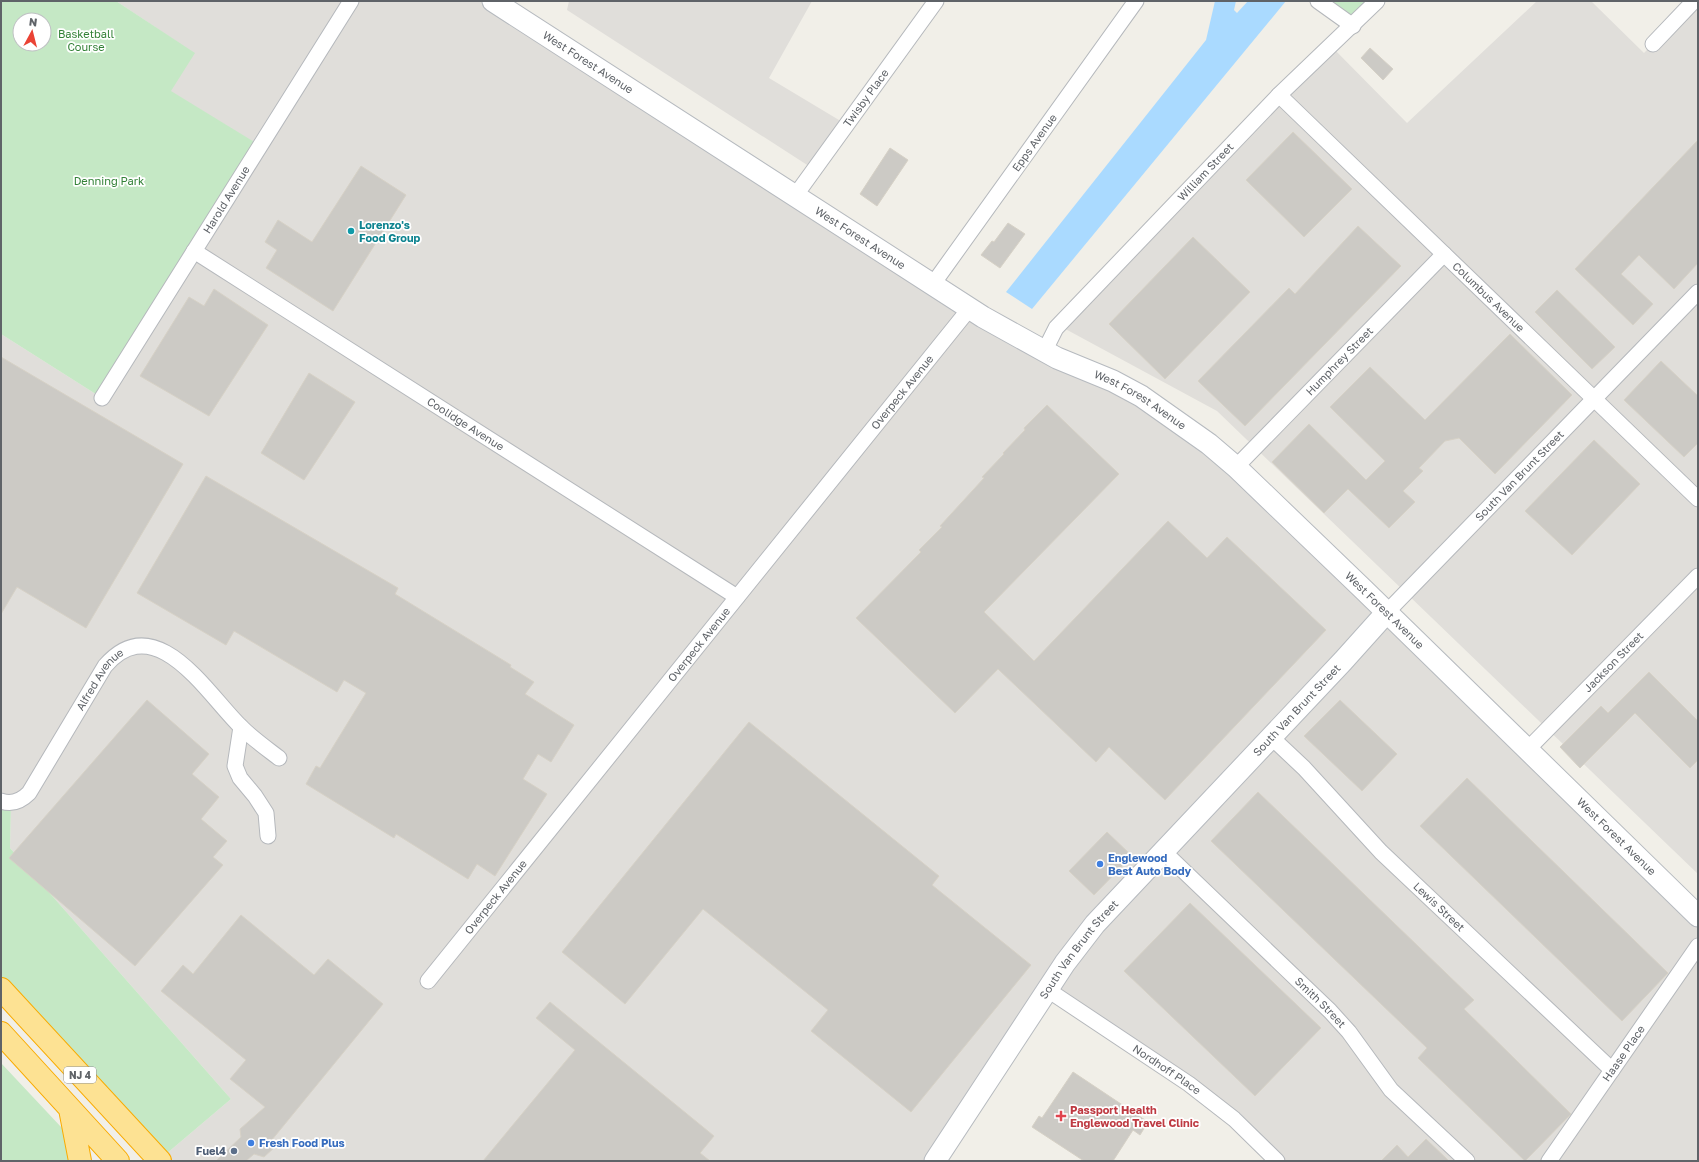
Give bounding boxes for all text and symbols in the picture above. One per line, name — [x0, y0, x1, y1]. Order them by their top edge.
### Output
north arrow — [12, 12, 52, 52]
text: N — [28, 15, 38, 29]
park label: Basketball Course — [58, 27, 115, 53]
street label: West Forest Avenue — [541, 28, 636, 96]
street label: Twisby Place — [840, 66, 891, 129]
street label: Epps Avenue — [1009, 111, 1059, 174]
street label: William Street — [1175, 140, 1236, 203]
street label: Harold Avenue — [200, 163, 252, 236]
park label: Denning Park — [74, 174, 144, 187]
street label: West Forest Avenue — [813, 204, 908, 271]
place label: Lorenzo's Food Group — [359, 218, 421, 244]
marker: Lorenzo's Food Group — [346, 226, 356, 236]
street label: Columbus Avenue — [1450, 259, 1528, 334]
street label: Humphrey Street — [1303, 324, 1375, 398]
street label: Overpeck Avenue — [868, 352, 936, 432]
street label: West Forest Avenue — [1092, 367, 1189, 432]
street label: Coolidge Avenue — [425, 394, 507, 453]
street label: South Van Brunt Street — [1472, 427, 1566, 523]
street label: West Forest Avenue — [1343, 569, 1427, 651]
street label: Overpeck Avenue — [665, 604, 732, 684]
street label: Jackson Street — [1581, 629, 1646, 694]
street label: Alfred Avenue — [73, 645, 126, 713]
street label: South Van Brunt Street — [1250, 661, 1343, 758]
street label: West Forest Avenue — [1575, 795, 1659, 877]
place label: Englewood Best Auto Body — [1108, 851, 1192, 877]
street label: Overpeck Avenue — [462, 857, 529, 936]
marker: Englewood Best Auto Body — [1095, 859, 1105, 869]
street label: Lewis Street — [1411, 879, 1468, 934]
street label: South Van Brunt Street — [1036, 897, 1120, 1001]
street label: Smith Street — [1293, 974, 1349, 1030]
street label: Haase Place — [1599, 1023, 1647, 1084]
street label: Nordhoff Place — [1131, 1041, 1204, 1097]
road number: NJ 4 — [64, 1067, 96, 1083]
place label: Passport Health Englewood Travel Clinic — [1070, 1103, 1200, 1129]
marker: Passport Health Englewood Travel Clinic — [1055, 1110, 1067, 1122]
place label: Fresh Food Plus — [259, 1136, 345, 1149]
marker: Fresh Food Plus — [246, 1138, 256, 1148]
place label: Fuel4 — [196, 1144, 226, 1157]
marker: Fuel4 — [229, 1146, 239, 1156]

